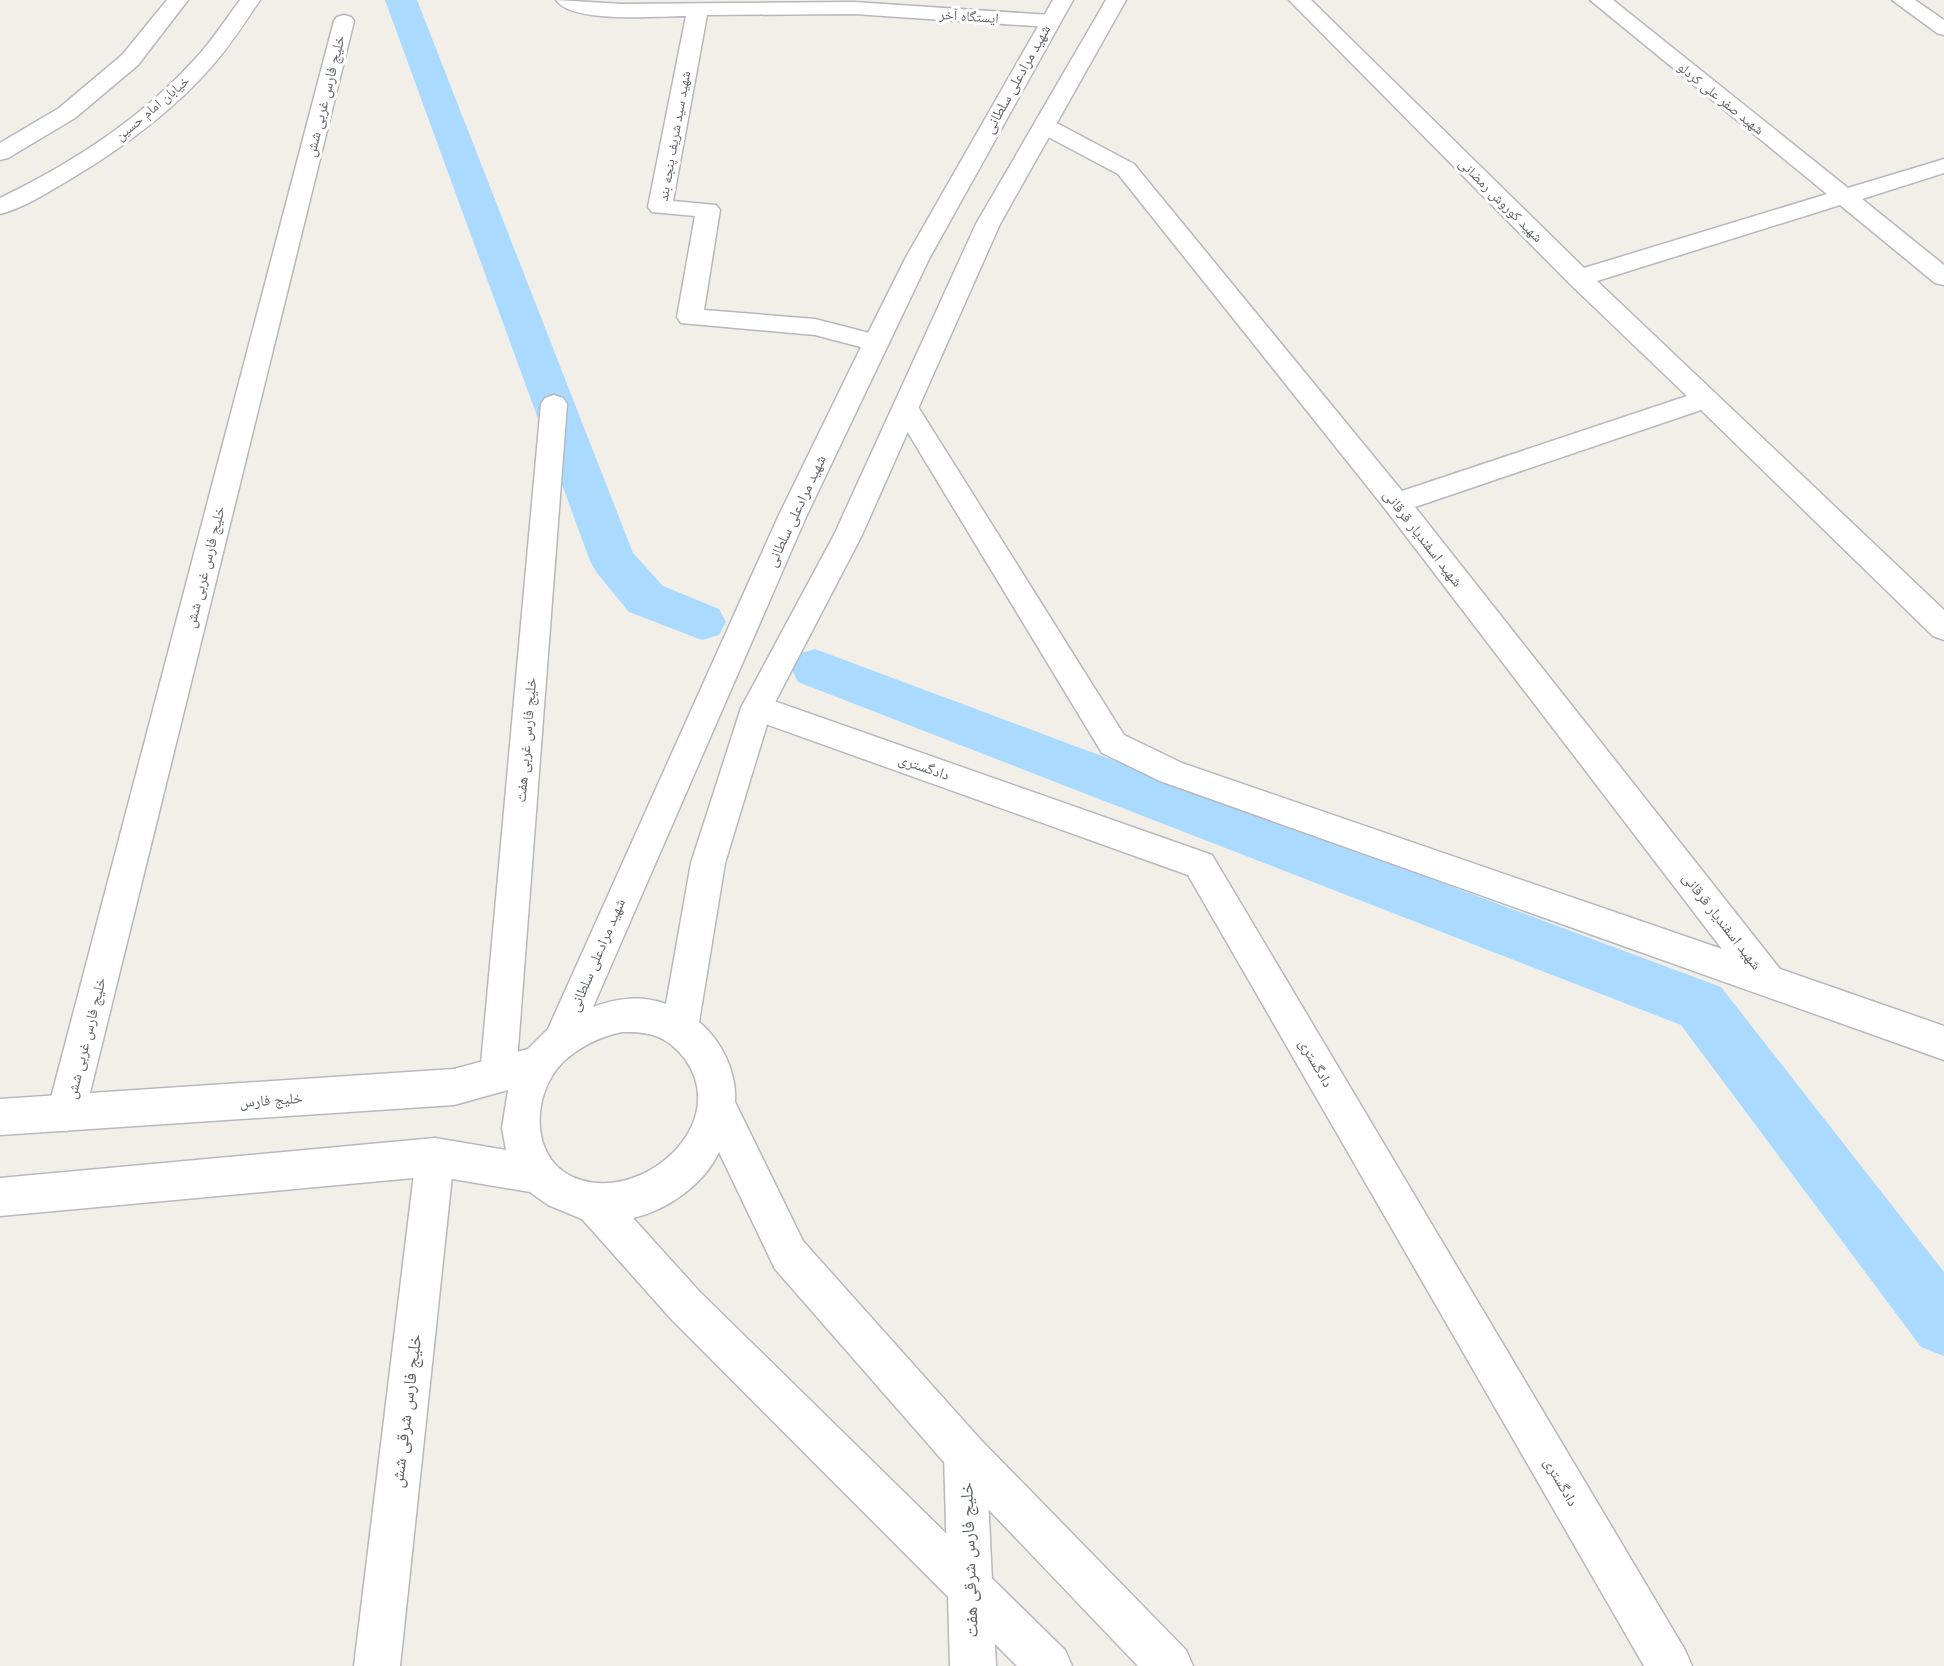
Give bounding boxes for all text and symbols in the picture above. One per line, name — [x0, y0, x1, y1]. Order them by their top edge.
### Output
street label: ایستگاه آخر — [938, 6, 999, 27]
street label: شهید مرادعلی سلطانی — [980, 21, 1055, 137]
street label: خلیج فارس غربی شش — [301, 33, 350, 159]
street label: شهید صفر علی کردلو — [1674, 58, 1767, 138]
street label: شهید سید شریف پنجه بند — [655, 70, 694, 203]
street label: خیابان امام حسین — [112, 72, 194, 145]
street label: شهید کوروش رمضانی — [1455, 155, 1546, 246]
street label: شهید مرادعلی سلطانی — [762, 452, 831, 570]
street label: شهید اسفندیار قرقانی — [1379, 486, 1467, 591]
street label: خلیج فارس غربی شش — [181, 504, 230, 630]
street label: خلیج فارس غربی هفت — [512, 676, 541, 803]
street label: دادگستری — [896, 750, 952, 785]
street label: شهید اسفندیار قرقانی — [1678, 869, 1766, 974]
street label: شهید مرادعلی سلطانی — [565, 896, 630, 1015]
street label: خلیج فارس غربی شش — [62, 975, 111, 1101]
street label: دادگستری — [1294, 1036, 1337, 1091]
street label: خلیج فارس — [239, 1089, 304, 1112]
street label: خلیج فارس شرقی شش — [386, 1333, 427, 1489]
street label: دادگستری — [1539, 1455, 1582, 1510]
street label: خلیج فارس شرقی هفت — [955, 1482, 984, 1638]

